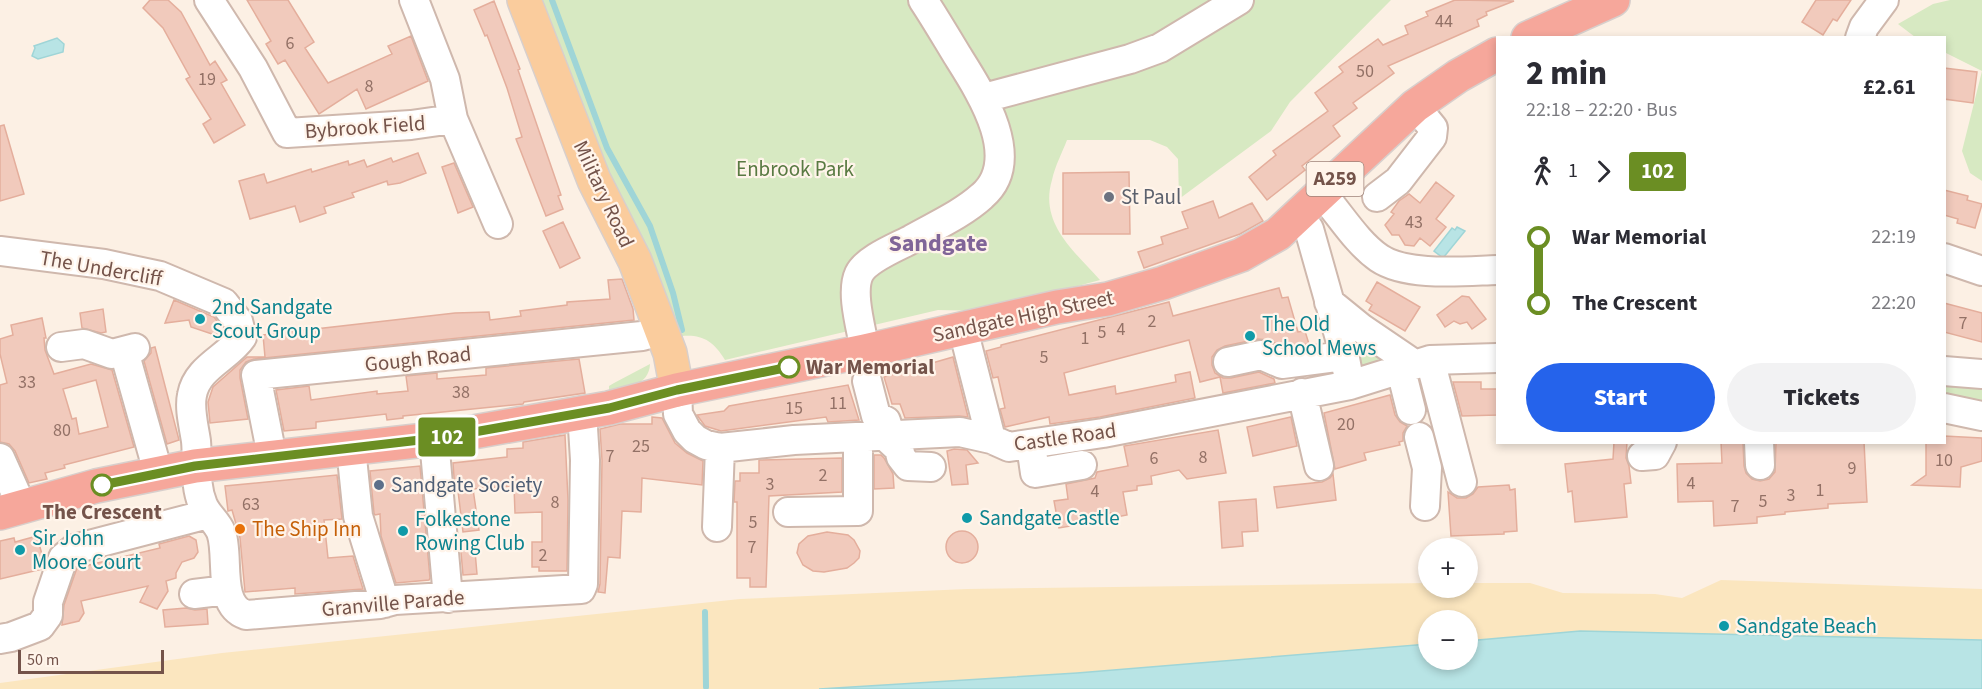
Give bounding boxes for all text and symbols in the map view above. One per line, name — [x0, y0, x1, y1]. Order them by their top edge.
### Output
house number: 44 — [1435, 9, 1453, 34]
house number: 6 — [286, 31, 295, 56]
text: 2 min — [1526, 50, 1607, 97]
house number: 50 — [1356, 59, 1374, 84]
house number: 19 — [198, 67, 216, 92]
text: £2.61 — [1863, 71, 1916, 103]
house number: 8 — [365, 74, 374, 99]
text: 22:18 – 22:20 · Bus — [1526, 96, 1677, 124]
street label: Bybrook Field — [304, 108, 426, 146]
street label: Military Road — [566, 136, 642, 252]
park label: Enbrook Park — [736, 154, 855, 184]
icon: walk — [1526, 155, 1559, 188]
icon: forward — [1587, 155, 1620, 188]
text: 102 — [1641, 156, 1674, 186]
text: 1 — [1568, 157, 1578, 185]
road number: A259 — [1306, 162, 1364, 196]
place label: St Paul — [1121, 182, 1181, 212]
marker: St Paul — [1102, 190, 1116, 204]
house number: 43 — [1405, 210, 1423, 235]
text: War Memorial — [1572, 221, 1706, 253]
text: 22:19 — [1871, 223, 1916, 251]
district label: Sandgate — [888, 226, 988, 261]
street label: The Undercliff — [37, 242, 165, 294]
street label: Sandgate High Street — [930, 282, 1116, 350]
text: The Crescent — [1572, 287, 1697, 319]
text: 22:20 — [1871, 289, 1916, 317]
place label: 2nd Sandgate Scout Group — [212, 292, 333, 346]
house number: 2 — [1148, 309, 1157, 334]
place label: The Old School Mews — [1262, 309, 1376, 363]
house number: 7 — [1959, 311, 1968, 336]
marker: 2nd Sandgate Scout Group — [193, 312, 207, 326]
house number: 4 — [1117, 317, 1126, 342]
house number: 5 — [1098, 320, 1107, 345]
house number: 1 — [1081, 326, 1089, 351]
marker: The Old School Mews — [1243, 329, 1257, 343]
street label: Gough Road — [363, 338, 473, 380]
house number: 5 — [1040, 345, 1049, 370]
place label: War Memorial — [806, 352, 934, 382]
marker: War Memorial — [778, 356, 800, 378]
button: Start — [1526, 363, 1715, 432]
button: Tickets — [1727, 363, 1916, 432]
house number: 33 — [18, 370, 36, 395]
house number: 38 — [452, 380, 470, 405]
house number: 11 — [829, 391, 847, 416]
house number: 15 — [785, 396, 803, 421]
house number: 20 — [1337, 412, 1355, 437]
street label: Castle Road — [1012, 415, 1118, 459]
house number: 80 — [53, 418, 71, 443]
line badge: 102 — [412, 418, 482, 456]
text: 102 — [430, 422, 464, 452]
house number: 25 — [632, 434, 650, 459]
house number: 7 — [606, 444, 615, 469]
house number: 8 — [1199, 445, 1208, 470]
house number: 6 — [1150, 446, 1159, 471]
house number: 10 — [1935, 448, 1953, 473]
house number: 9 — [1848, 456, 1857, 481]
house number: 2 — [819, 463, 828, 488]
place label: Sandgate Society — [391, 470, 543, 500]
house number: 4 — [1687, 471, 1696, 496]
house number: 3 — [766, 472, 775, 497]
marker: The Crescent — [91, 474, 113, 496]
marker: Sandgate Society — [372, 478, 386, 492]
house number: 1 — [1816, 478, 1824, 503]
house number: 4 — [1091, 479, 1100, 504]
house number: 3 — [1787, 483, 1796, 508]
house number: 5 — [1759, 489, 1768, 514]
house number: 8 — [551, 490, 560, 515]
house number: 63 — [242, 492, 260, 517]
house number: 7 — [1731, 494, 1740, 519]
place label: The Crescent — [42, 497, 162, 527]
place label: Sandgate Castle — [979, 503, 1120, 533]
place label: Folkestone Rowing Club — [415, 504, 525, 558]
house number: 5 — [749, 510, 758, 535]
marker: Sandgate Castle — [960, 511, 974, 525]
place label: The Ship Inn — [252, 514, 361, 544]
marker: The Ship Inn — [233, 522, 247, 536]
place label: Sir John Moore Court — [32, 523, 141, 577]
marker: Folkestone Rowing Club — [396, 524, 410, 538]
house number: 7 — [748, 535, 757, 560]
map controls — [1418, 538, 1478, 670]
button: + — [1418, 538, 1478, 598]
marker: Sir John Moore Court — [13, 543, 27, 557]
house number: 2 — [539, 543, 548, 568]
street label: Granville Parade — [320, 582, 466, 624]
button: − — [1418, 610, 1478, 670]
place label: Sandgate Beach — [1736, 611, 1877, 641]
marker: Sandgate Beach — [1717, 619, 1731, 633]
scale bar — [18, 647, 164, 674]
text: 50 m — [27, 649, 59, 671]

